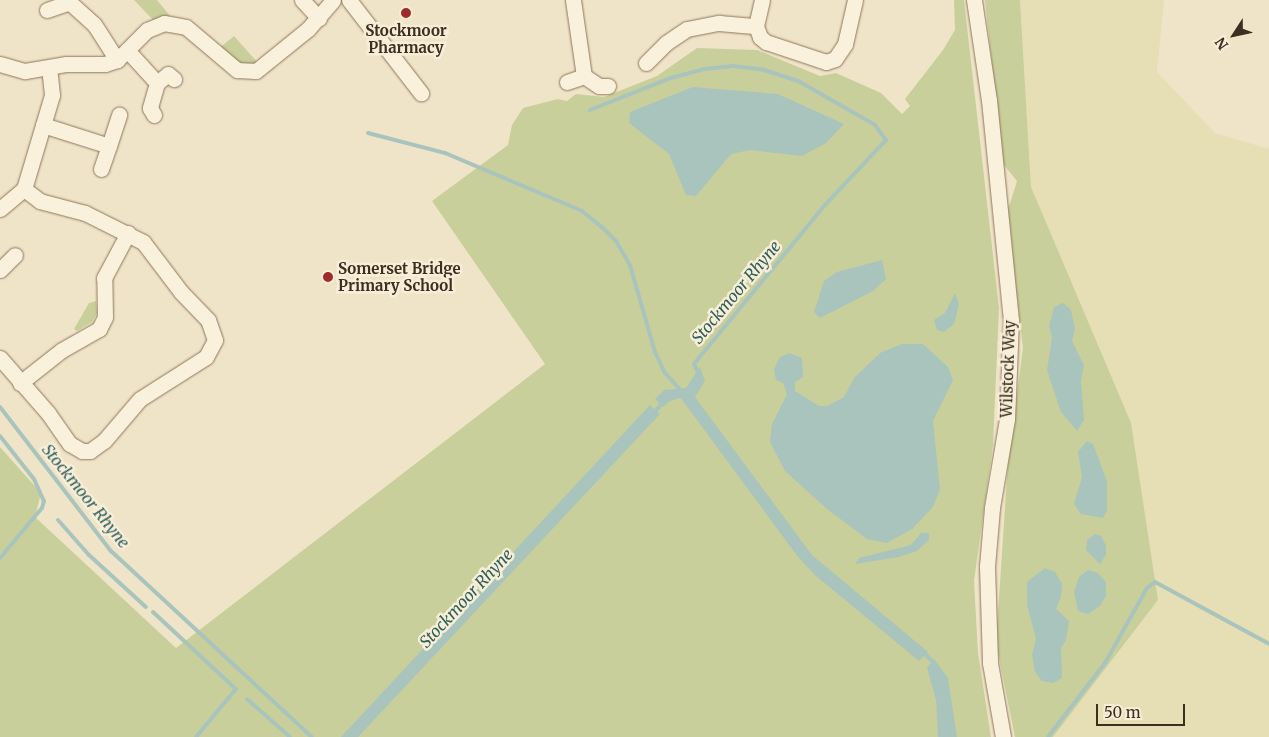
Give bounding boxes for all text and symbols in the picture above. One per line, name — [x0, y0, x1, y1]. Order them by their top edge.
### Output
marker: Stockmoor Pharmacy — [400, 7, 412, 19]
north arrow — [1209, 10, 1259, 60]
place label: Stockmoor Pharmacy — [365, 21, 447, 56]
text: N — [1211, 34, 1232, 53]
water label: Stockmoor Rhyne — [688, 237, 784, 347]
place label: Somerset Bridge Primary School — [338, 259, 461, 294]
marker: Somerset Bridge Primary School — [322, 271, 334, 283]
street label: Wilstock Way — [997, 320, 1019, 418]
water label: Stockmoor Rhyne — [38, 440, 134, 552]
water label: Stockmoor Rhyne — [415, 545, 517, 651]
scale bar — [1099, 694, 1188, 726]
text: 50 m — [1104, 703, 1141, 722]

